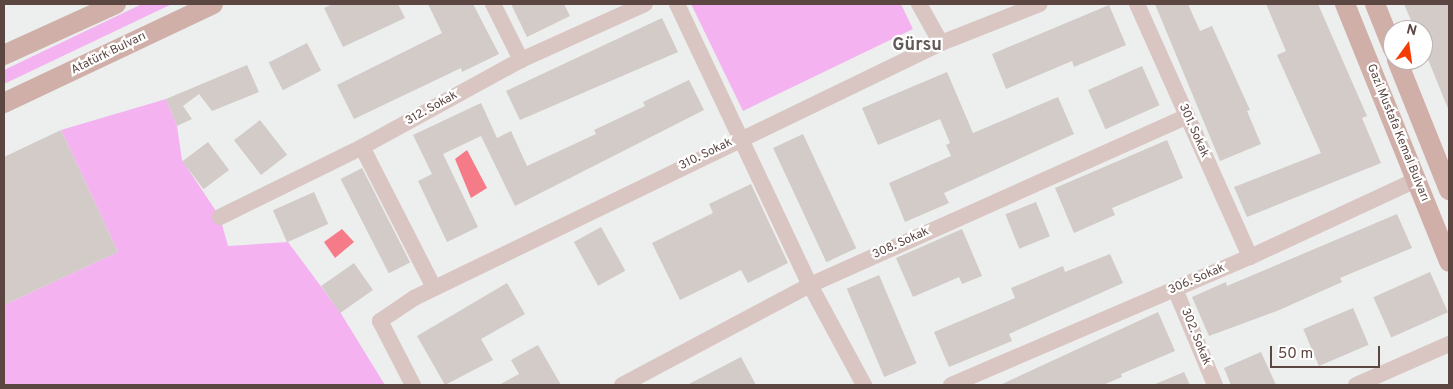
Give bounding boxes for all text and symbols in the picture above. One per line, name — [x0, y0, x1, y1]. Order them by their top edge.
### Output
north arrow — [1383, 20, 1433, 70]
text: N — [1405, 21, 1418, 40]
street label: Atatürk Bulvarı — [69, 30, 149, 78]
district label: Gürsu — [892, 35, 942, 57]
street label: Gazi Mustafa Kemal Bulvarı — [1363, 62, 1431, 204]
street label: 312. Sokak — [404, 89, 460, 129]
street label: 301. Sokak — [1175, 102, 1211, 160]
street label: 310. Sokak — [677, 136, 735, 174]
street label: 308. Sokak — [871, 225, 931, 263]
street label: 306. Sokak — [1167, 262, 1227, 298]
street label: 302. Sokak — [1177, 306, 1213, 368]
scale bar — [1273, 336, 1383, 368]
text: 50 m — [1278, 345, 1313, 364]

